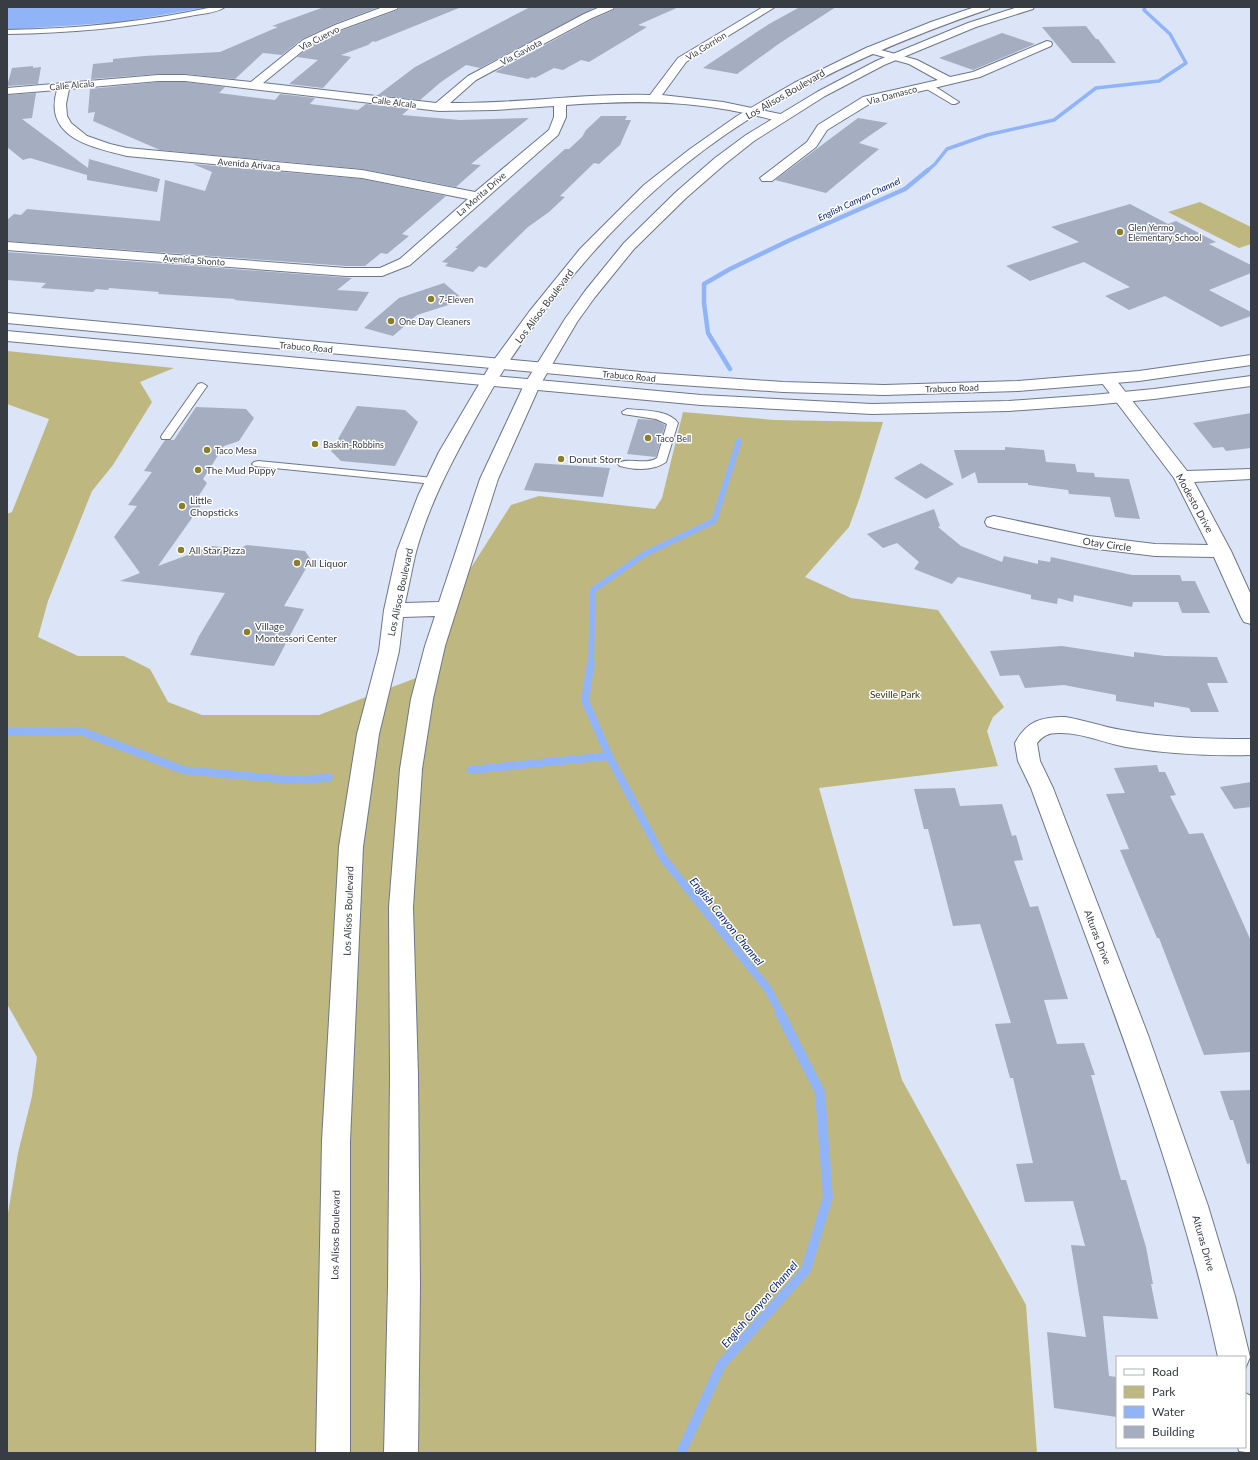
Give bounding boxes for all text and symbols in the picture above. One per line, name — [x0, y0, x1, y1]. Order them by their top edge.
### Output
street label: Via Cuervo — [297, 23, 341, 53]
street label: Via Gorrion — [684, 29, 728, 63]
street label: Via Gaviota — [498, 36, 544, 68]
street label: Los Alisos Boulevard — [743, 66, 827, 122]
street label: Calle Alcala — [49, 78, 95, 92]
street label: Via Damasco — [866, 83, 918, 107]
street label: Calle Alcala — [371, 94, 417, 110]
street label: Avenida Arivaca — [217, 156, 281, 172]
street label: La Morita Drive — [454, 169, 508, 218]
water label: English Canyon Channel — [816, 175, 902, 223]
place label: Glen Yermo Elementary School — [1128, 222, 1201, 243]
marker: Glen Yermo Elementary School — [1115, 227, 1125, 237]
street label: Avenida Shonto — [163, 252, 225, 268]
street label: Los Alisos Boulevard — [512, 267, 576, 345]
marker: 7-Eleven — [426, 294, 436, 304]
place label: 7-Eleven — [439, 294, 474, 305]
marker: One Day Cleaners — [386, 316, 396, 326]
place label: One Day Cleaners — [399, 316, 470, 327]
street label: Trabuco Road — [279, 339, 333, 355]
street label: Trabuco Road — [602, 368, 656, 384]
street label: Trabuco Road — [925, 382, 979, 394]
marker: Taco Bell — [643, 433, 653, 443]
place label: Taco Bell — [656, 433, 691, 444]
marker: Baskin-Robbins — [310, 439, 320, 449]
place label: Baskin-Robbins — [323, 439, 384, 450]
marker: Taco Mesa — [202, 445, 212, 455]
place label: Taco Mesa — [215, 445, 257, 456]
place label: Donut Storr — [569, 453, 622, 465]
marker: Donut Storr — [556, 454, 566, 464]
place label: The Mud Puppy — [206, 464, 277, 476]
marker: The Mud Puppy — [193, 465, 203, 475]
street label: Modesto Drive — [1174, 471, 1216, 535]
place label: Little Chopsticks — [190, 494, 238, 518]
marker: Little Chopsticks — [177, 501, 187, 511]
street label: Otay Circle — [1082, 535, 1132, 553]
place label: All Star Pizza — [189, 544, 245, 556]
marker: All Star Pizza — [176, 545, 186, 555]
street label: Los Alisos Boulevard — [385, 547, 415, 637]
place label: All Liquor — [305, 557, 347, 569]
marker: All Liquor — [292, 558, 302, 568]
place label: Village Montessori Center — [255, 620, 337, 644]
marker: Village Montessori Center — [242, 627, 252, 637]
park label: Seville Park — [870, 688, 921, 700]
street label: Los Alisos Boulevard — [340, 866, 356, 956]
water label: English Canyon Channel — [687, 874, 767, 968]
street label: Alturas Drive — [1082, 908, 1114, 966]
street label: Los Alisos Boulevard — [328, 1190, 342, 1280]
street label: Alturas Drive — [1190, 1214, 1218, 1272]
water label: English Canyon Channel — [718, 1258, 800, 1350]
legend — [1116, 1356, 1246, 1448]
text: Road — [1152, 1364, 1179, 1379]
text: Park — [1152, 1384, 1176, 1399]
text: Water — [1152, 1404, 1185, 1419]
text: Building — [1152, 1424, 1195, 1439]

